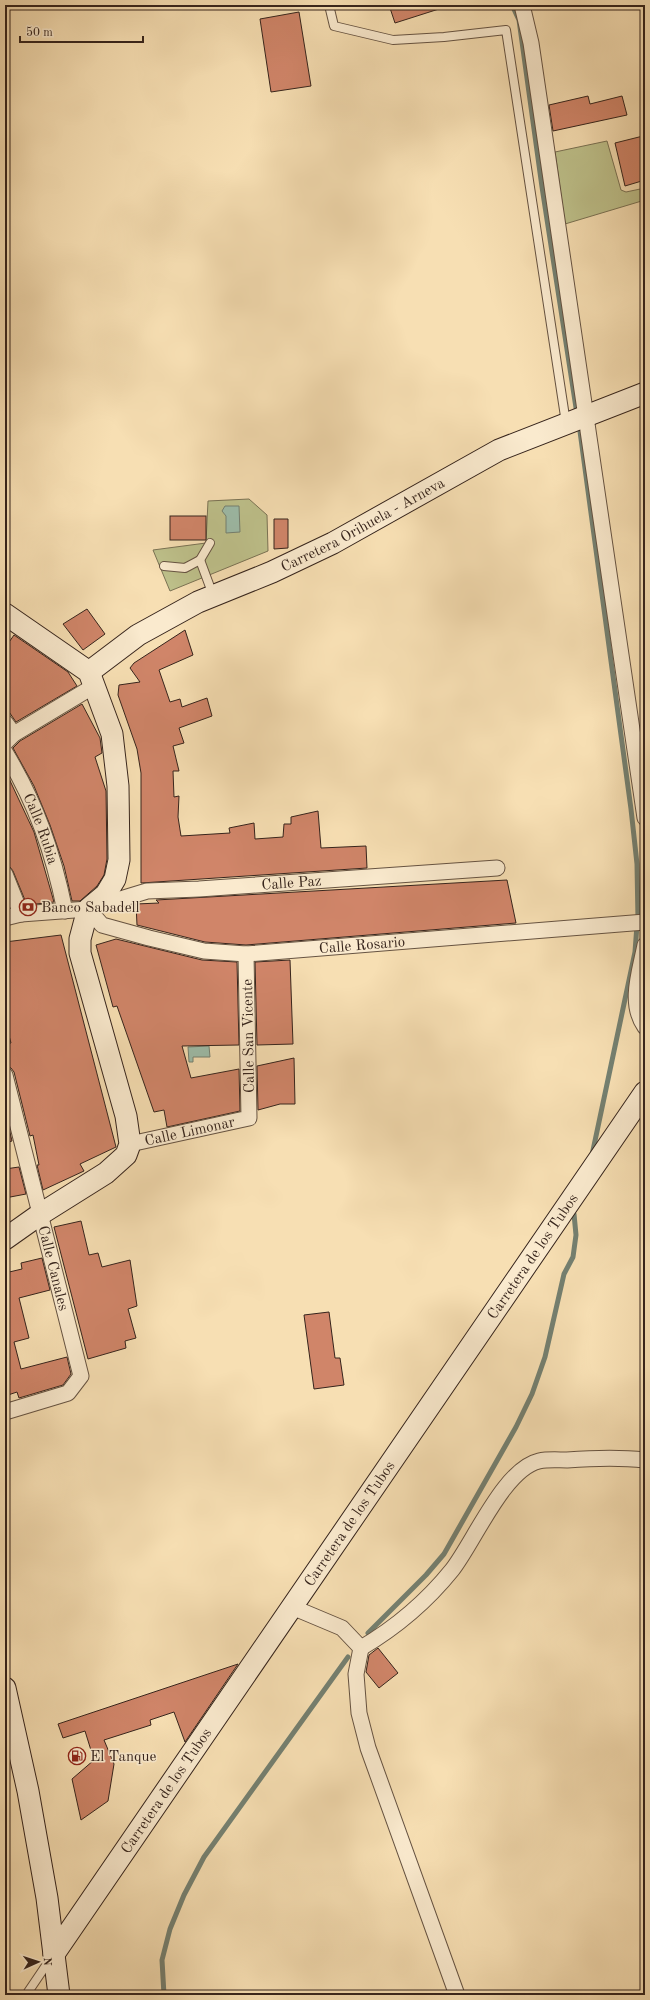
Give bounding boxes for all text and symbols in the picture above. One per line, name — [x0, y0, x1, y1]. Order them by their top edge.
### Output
scale bar — [20, 18, 143, 44]
text: 50 m — [26, 26, 53, 39]
street label: Carretera Orihuela - Arneva — [279, 476, 448, 576]
street label: Calle Rubia — [19, 791, 60, 867]
street label: Calle Paz — [261, 874, 322, 894]
bank icon: Banco Sabadell — [18, 897, 38, 917]
place label: Banco Sabadell — [41, 901, 140, 916]
street label: Calle Rosario — [318, 935, 406, 957]
street label: Calle San Vicente — [241, 979, 258, 1093]
street label: Calle Limonar — [143, 1115, 236, 1150]
street label: Carretera de los Tubos — [486, 1192, 582, 1322]
street label: Calle Canales — [34, 1224, 70, 1312]
street label: Carretera de los Tubos — [302, 1459, 399, 1590]
street label: Carretera de los Tubos — [119, 1726, 215, 1857]
fuel station icon: El Tanque — [67, 1746, 87, 1766]
place label: El Tanque — [90, 1750, 157, 1765]
north arrow — [18, 1942, 58, 1982]
text: N — [41, 1957, 52, 1967]

